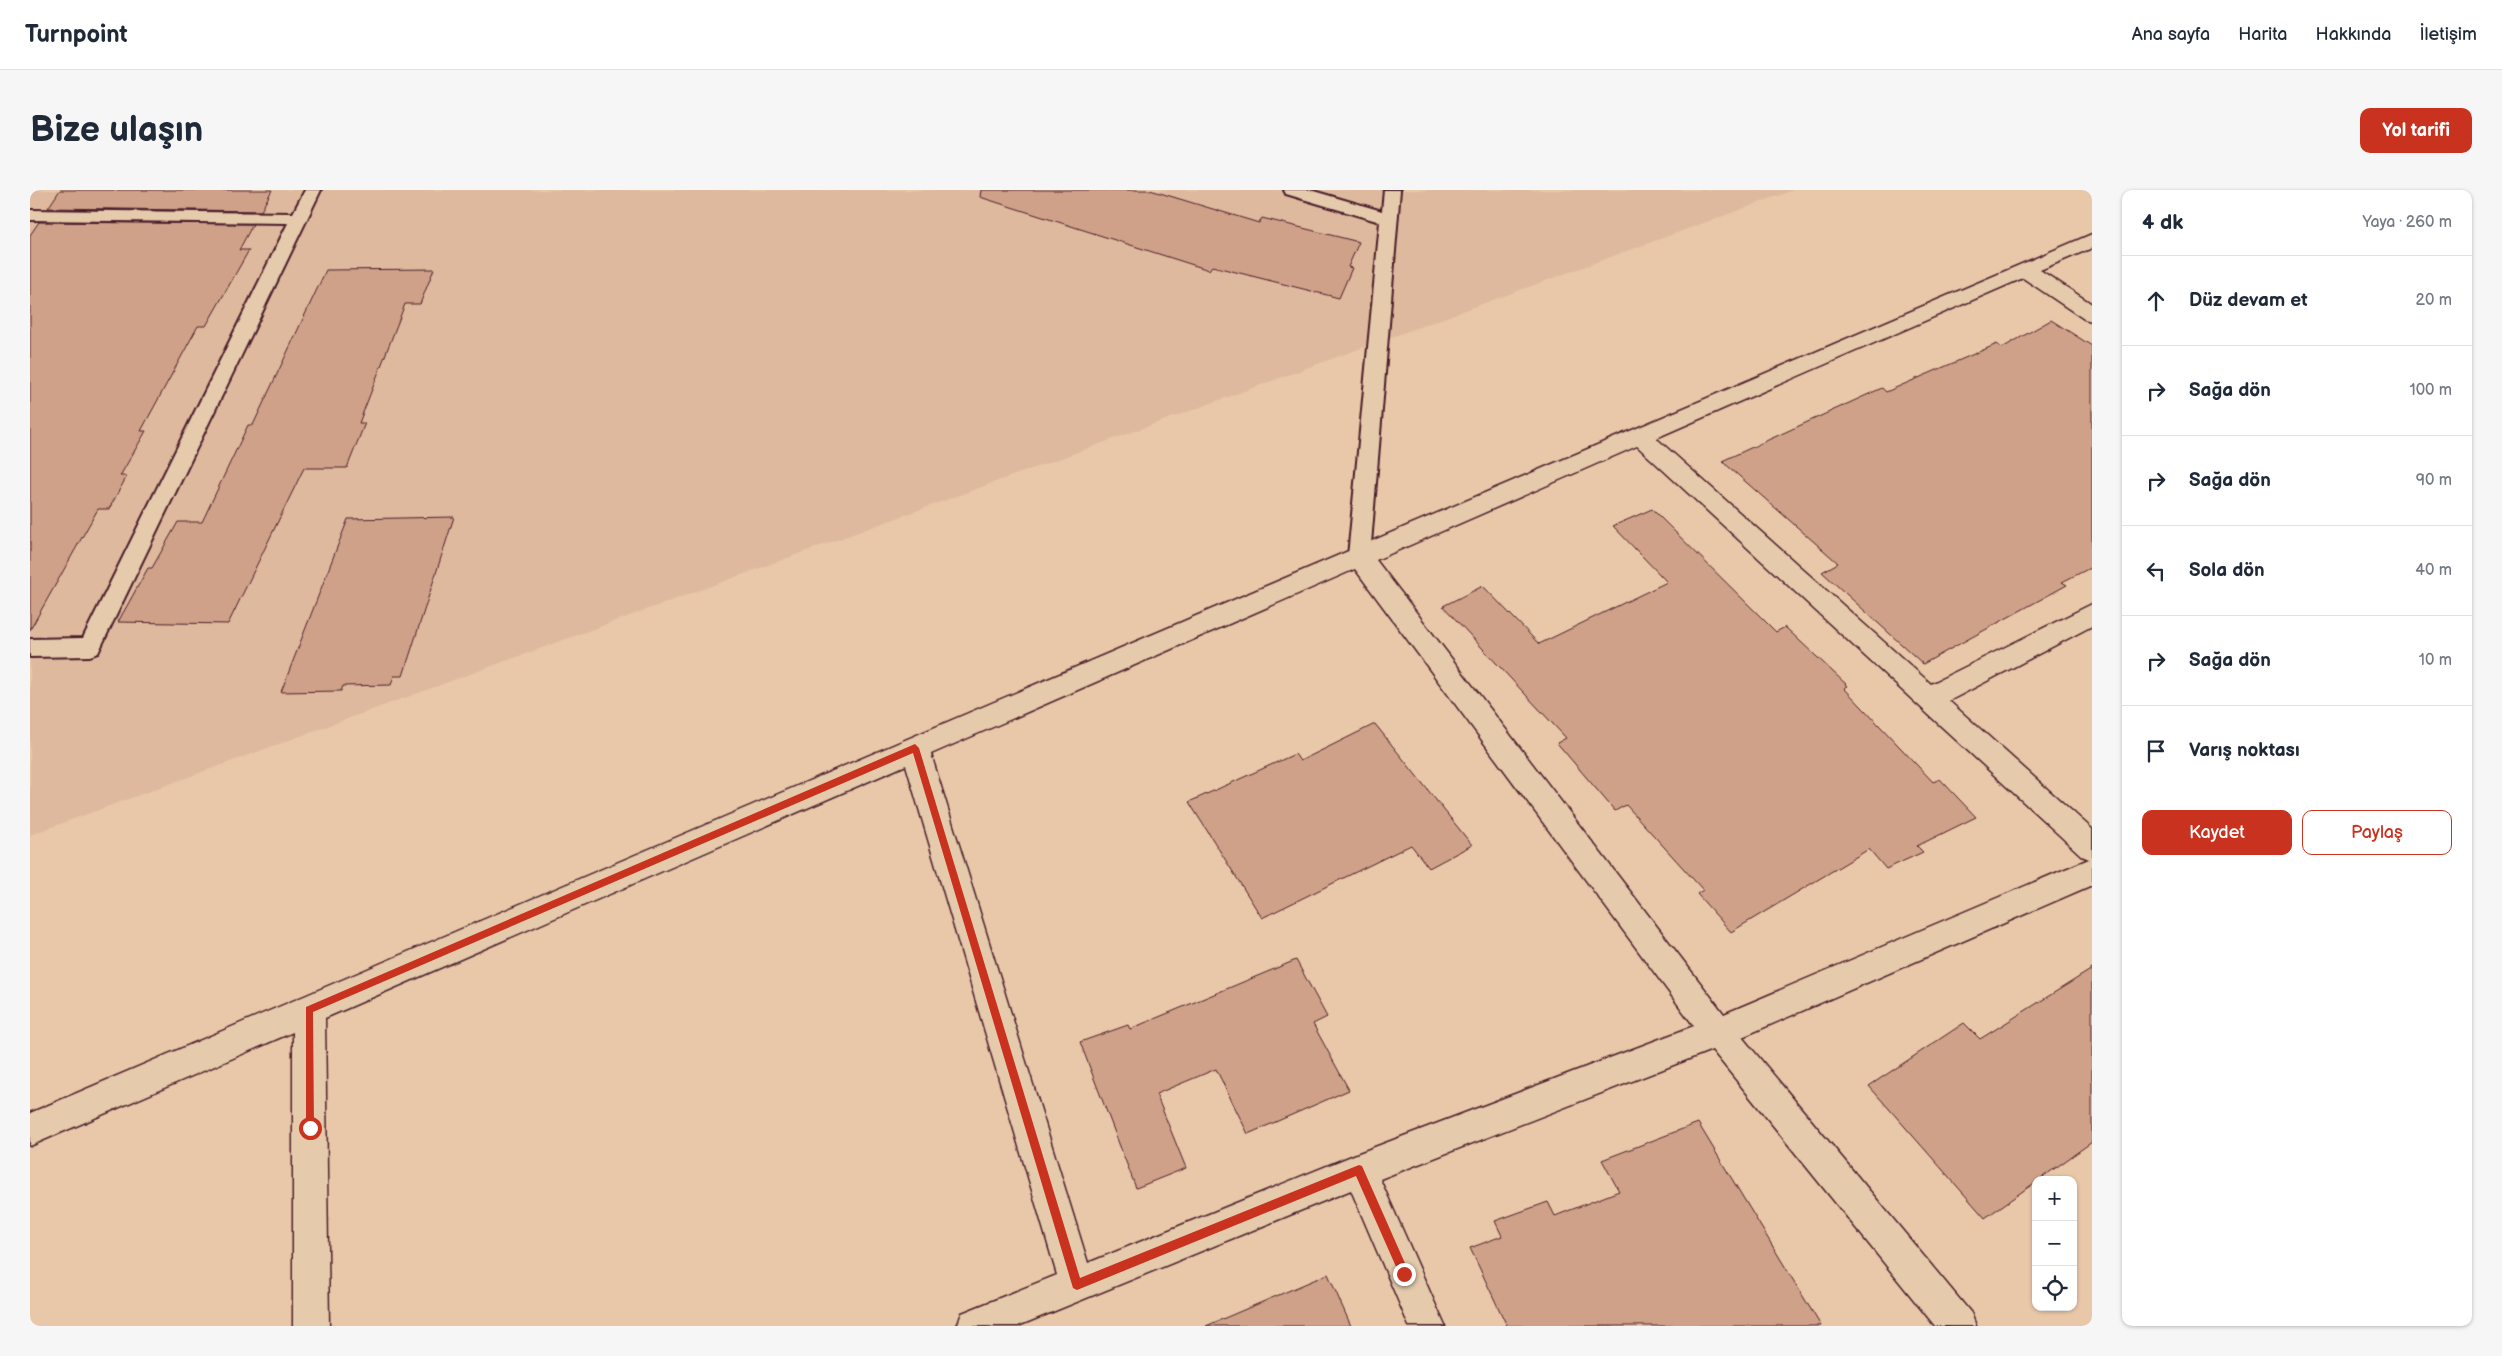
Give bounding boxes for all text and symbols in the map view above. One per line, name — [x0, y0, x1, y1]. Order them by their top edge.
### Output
text: Turnpoint — [25, 20, 128, 49]
text: Ana sayfa — [2132, 24, 2210, 45]
text: Harita — [2238, 24, 2287, 45]
text: Hakkında — [2315, 24, 2391, 45]
text: İletişim — [2419, 24, 2477, 45]
button: Yol tarifi — [2360, 108, 2472, 153]
text: Bize ulaşın — [30, 109, 203, 152]
text: 4 dk — [2142, 210, 2183, 235]
text: Yaya · 260 m — [2362, 213, 2452, 232]
icon: ahead — [2142, 287, 2170, 315]
text: Düz devam et — [2189, 289, 2308, 312]
text: 20 m — [2416, 291, 2452, 310]
icon: right — [2142, 377, 2170, 405]
text: Sağa dön — [2189, 379, 2271, 402]
text: 100 m — [2409, 381, 2452, 400]
icon: right — [2142, 467, 2170, 495]
text: Sağa dön — [2189, 469, 2271, 492]
text: 90 m — [2416, 471, 2452, 490]
icon: left — [2142, 557, 2170, 585]
text: Sola dön — [2189, 559, 2265, 582]
text: 40 m — [2415, 561, 2452, 580]
icon: right — [2142, 647, 2170, 675]
text: Sağa dön — [2189, 649, 2271, 672]
text: 10 m — [2419, 651, 2452, 670]
icon: arrive — [2142, 737, 2170, 765]
text: Varış noktası — [2189, 739, 2300, 762]
button: Kaydet — [2142, 810, 2292, 855]
button: Paylaş — [2302, 810, 2452, 855]
route start — [299, 1117, 322, 1140]
map controls — [2032, 1176, 2077, 1311]
button: + — [2032, 1176, 2077, 1221]
button: − — [2032, 1221, 2077, 1266]
route end — [1393, 1263, 1416, 1286]
button: locate — [2032, 1266, 2077, 1311]

